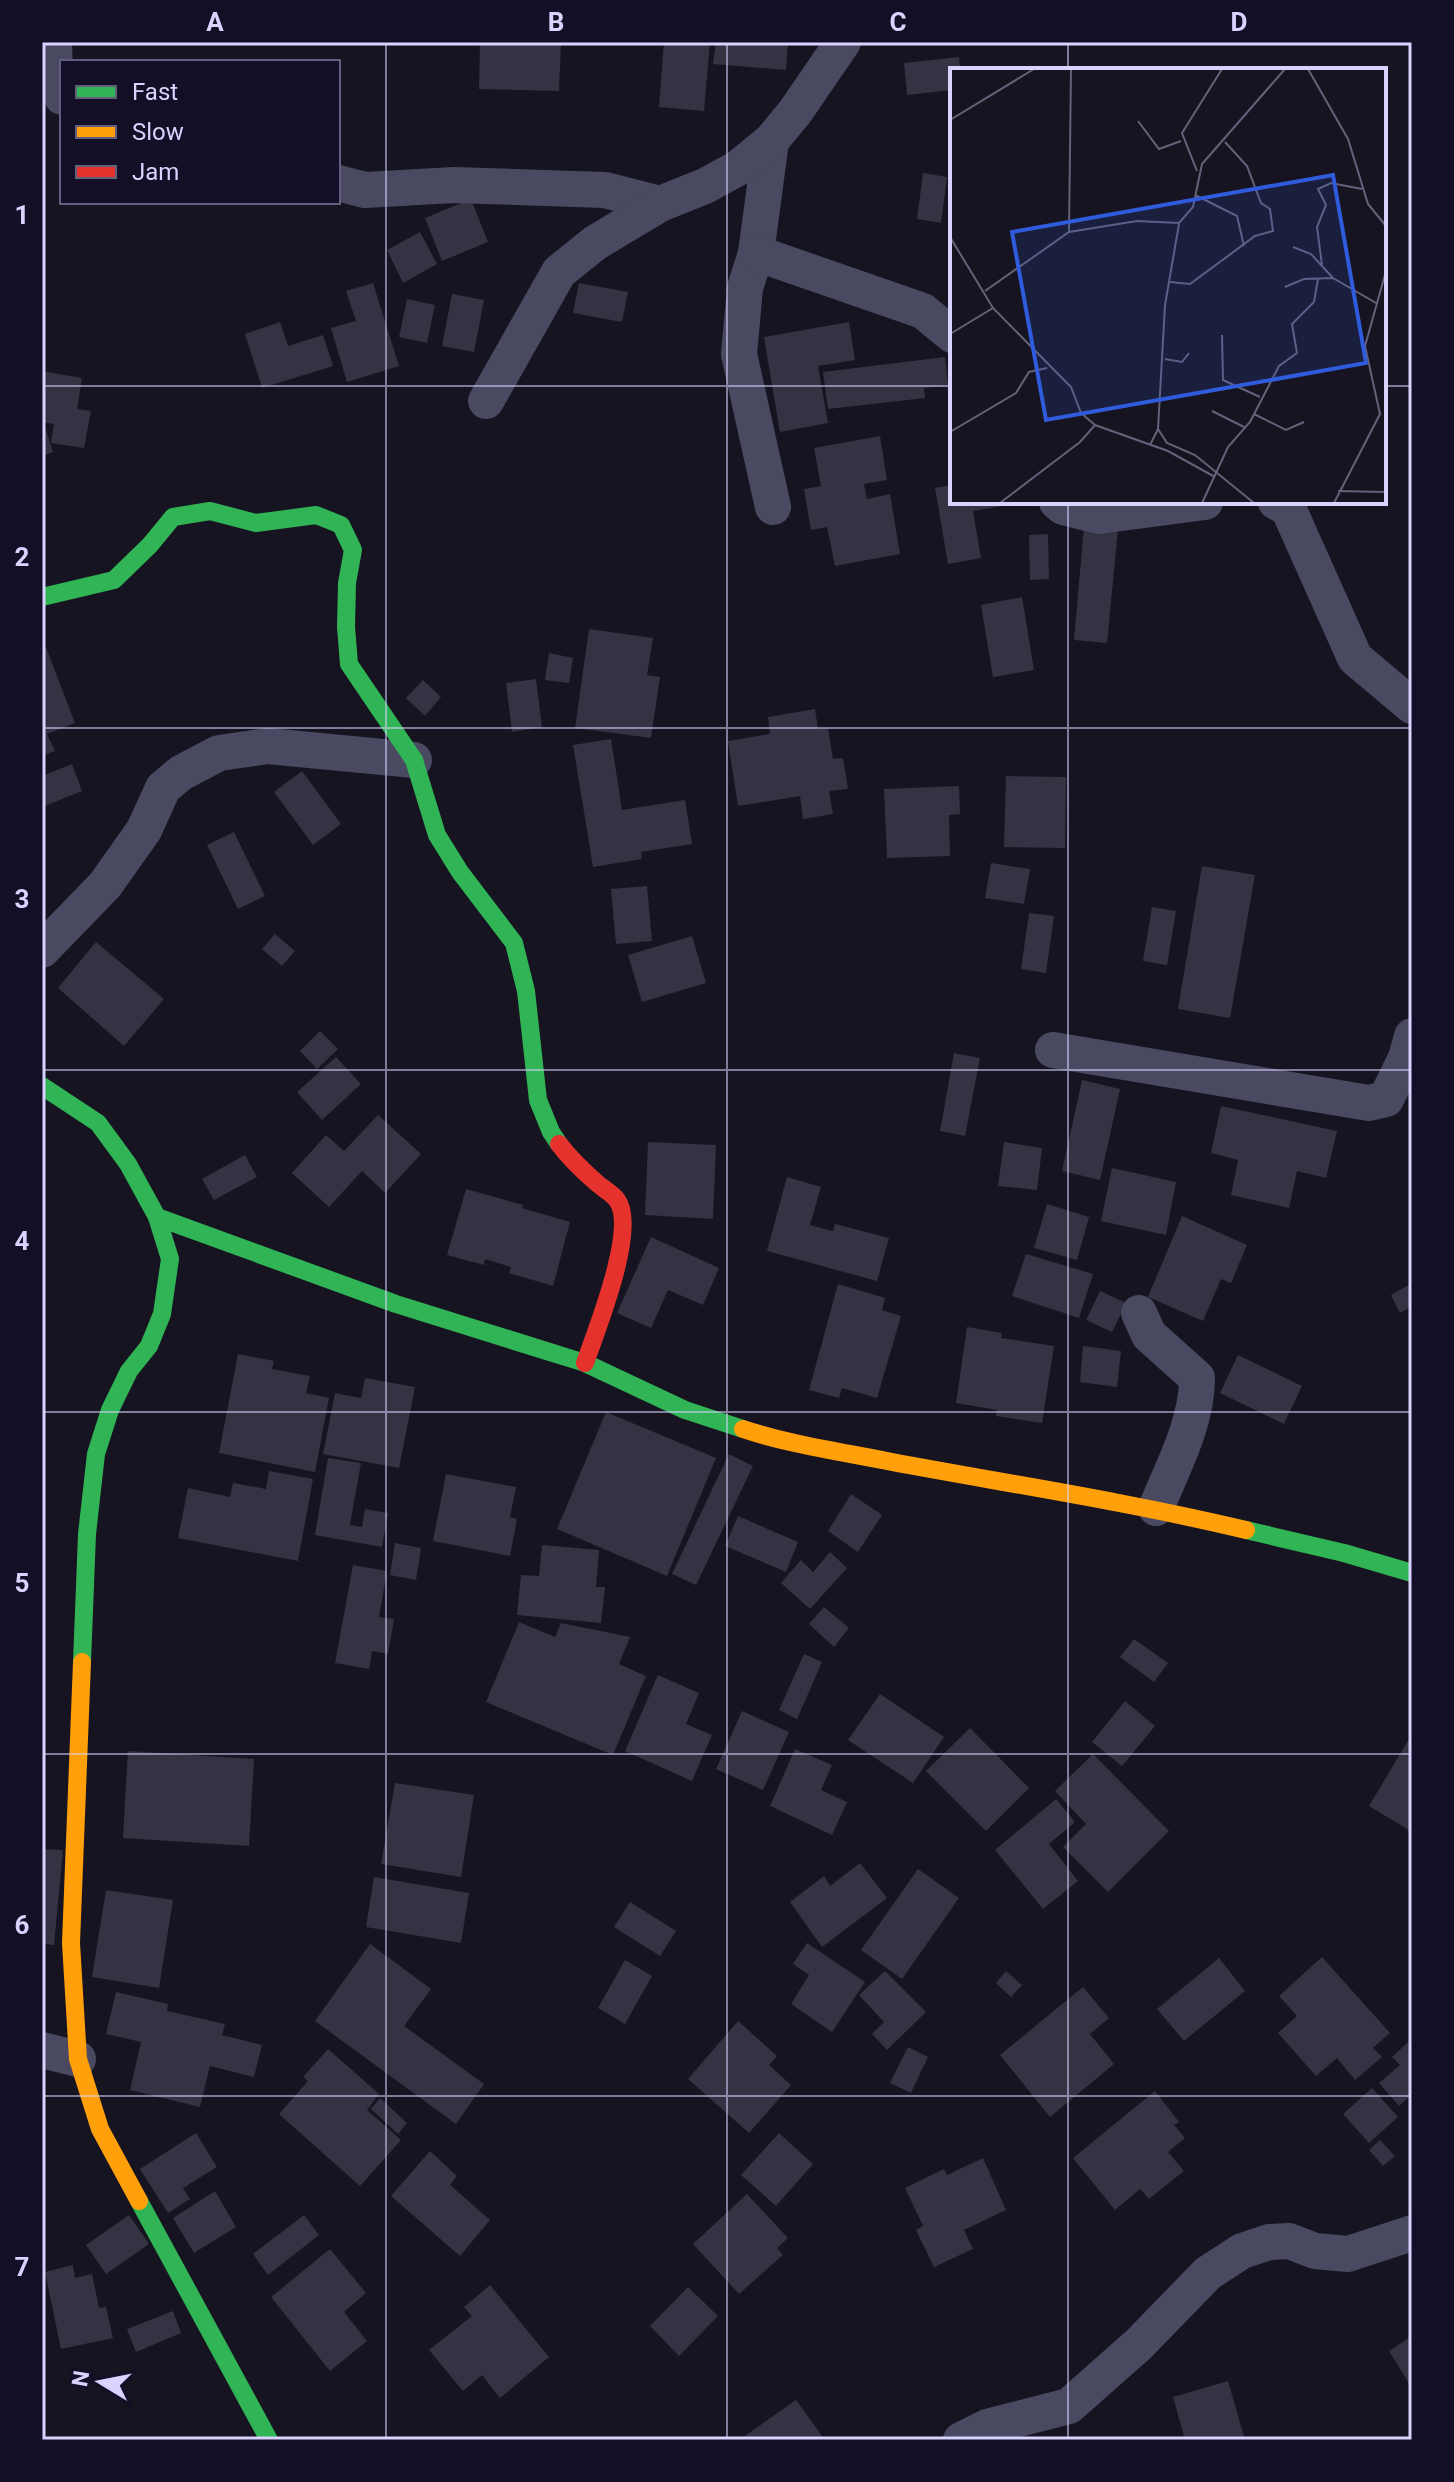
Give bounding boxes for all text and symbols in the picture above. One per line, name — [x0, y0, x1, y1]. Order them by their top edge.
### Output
text: A — [206, 7, 224, 37]
text: B — [548, 7, 564, 37]
text: C — [889, 7, 907, 37]
text: D — [1231, 7, 1247, 37]
legend — [60, 60, 340, 204]
inset map — [950, 68, 1386, 504]
text: Fast — [132, 78, 178, 106]
text: Slow — [132, 118, 184, 146]
text: Jam — [132, 158, 179, 186]
text: 1 — [15, 200, 29, 230]
text: 2 — [15, 542, 29, 572]
text: 3 — [15, 884, 29, 914]
text: 4 — [15, 1226, 30, 1256]
text: 5 — [15, 1568, 29, 1598]
text: 6 — [15, 1910, 30, 1940]
text: 7 — [15, 2252, 29, 2282]
north arrow — [60, 2342, 140, 2422]
text: N — [67, 2369, 94, 2388]

